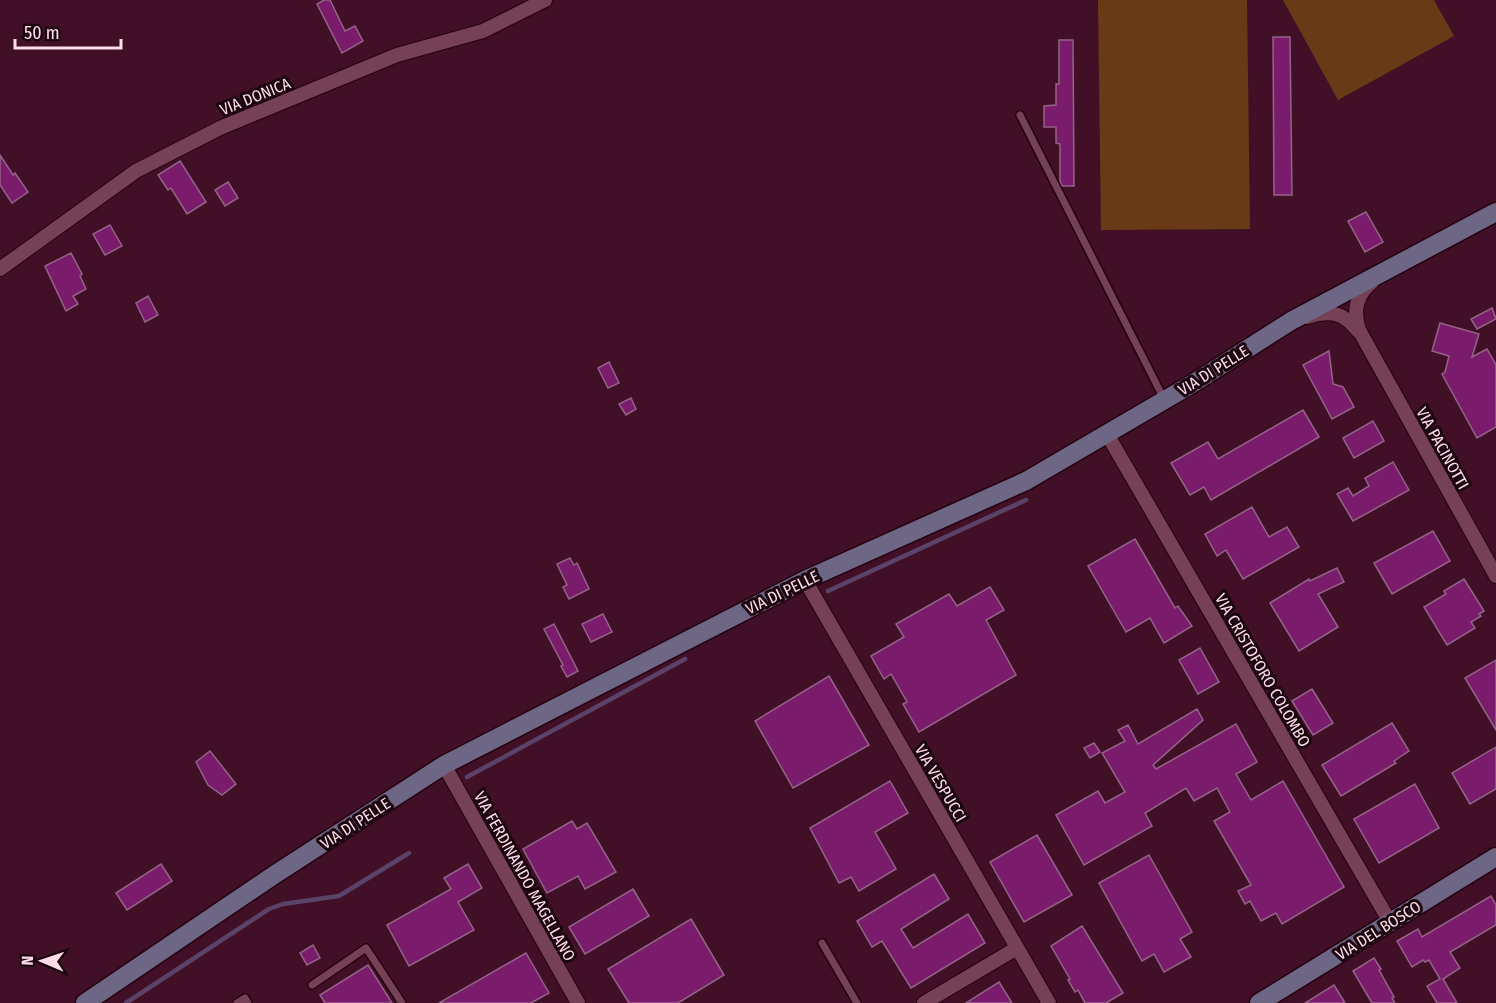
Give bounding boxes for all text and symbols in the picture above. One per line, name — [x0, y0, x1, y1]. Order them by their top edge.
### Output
scale bar — [15, 12, 122, 50]
text: 50 m — [24, 22, 60, 44]
street label: VIA DONICA — [217, 74, 294, 119]
street label: VIA DI PELLE — [1175, 341, 1252, 399]
street label: VIA PACINOTTI — [1412, 404, 1473, 493]
street label: VIA DI PELLE — [742, 567, 822, 618]
street label: VIA CRISTOFORO COLOMBO — [1211, 590, 1314, 750]
street label: VIA VESPUCCI — [911, 741, 970, 825]
street label: VIA FERDINANDO MAGELLANO — [470, 788, 579, 964]
street label: VIA DI PELLE — [317, 794, 394, 853]
street label: VIA DEL BOSCO — [1332, 897, 1424, 964]
north arrow — [12, 931, 72, 991]
text: N — [18, 955, 37, 966]

